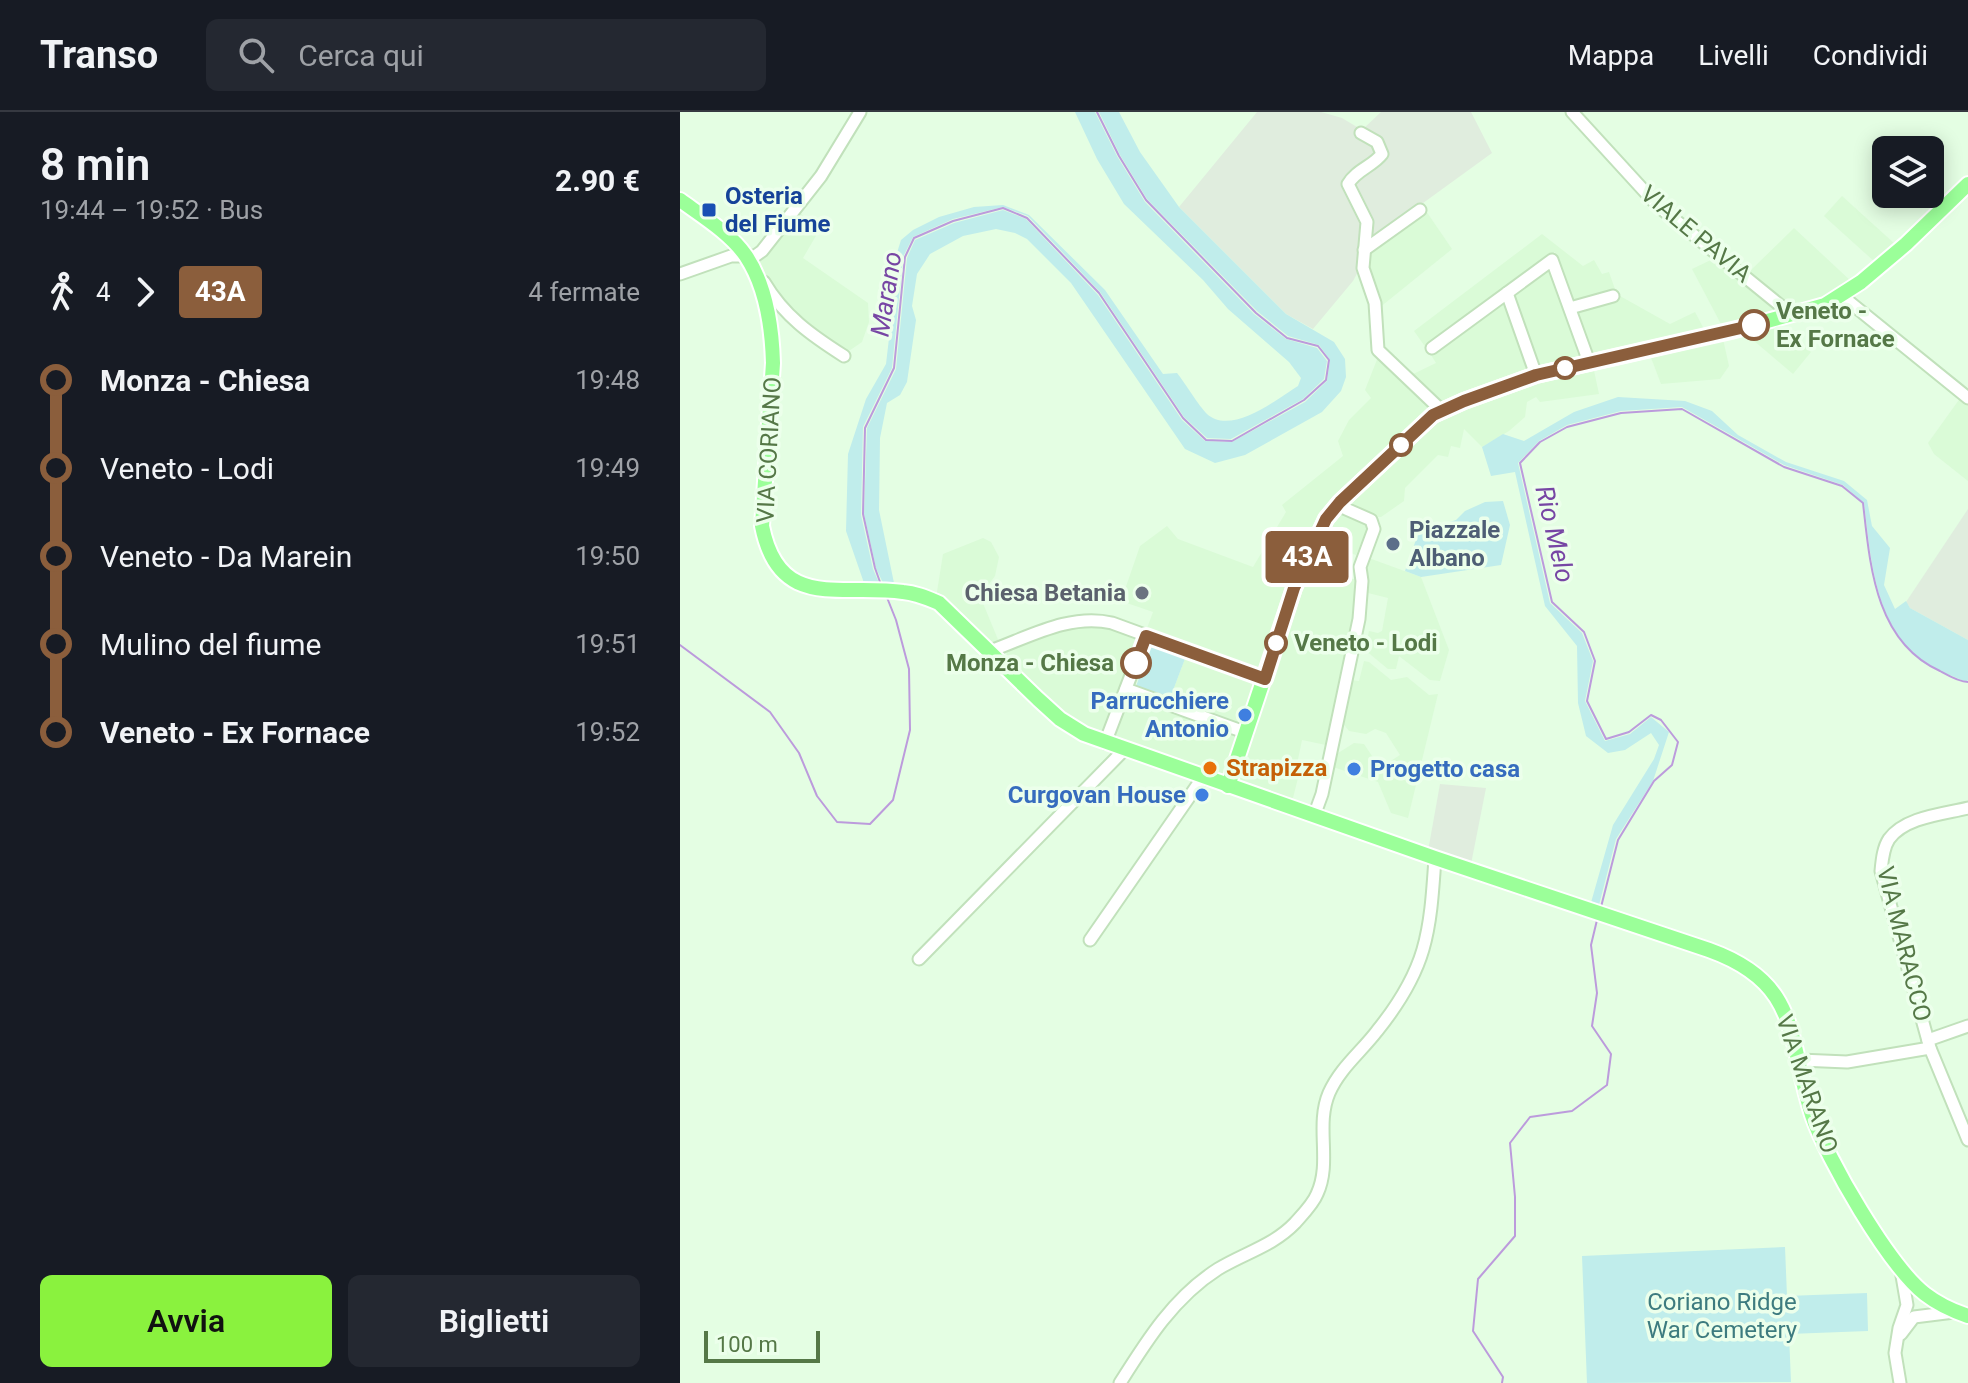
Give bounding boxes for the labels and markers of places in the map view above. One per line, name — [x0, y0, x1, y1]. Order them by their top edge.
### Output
place label: Osteria del Fiume — [725, 182, 831, 238]
marker: Osteria del Fiume — [700, 201, 718, 219]
place label: Veneto - Ex Fornace — [1776, 297, 1895, 353]
marker: Veneto - Ex Fornace — [1739, 310, 1769, 340]
unlabelled marker — [1554, 357, 1576, 379]
unlabelled marker — [1390, 434, 1412, 456]
place label: Piazzale Albano — [1409, 516, 1500, 572]
marker: Piazzale Albano — [1384, 535, 1402, 553]
place label: Chiesa Betania — [965, 579, 1126, 607]
marker: Chiesa Betania — [1133, 584, 1151, 602]
place label: Veneto - Lodi — [1294, 629, 1438, 657]
marker: Veneto - Lodi — [1265, 632, 1287, 654]
marker: Monza - Chiesa — [1121, 648, 1151, 678]
place label: Monza - Chiesa — [946, 649, 1114, 677]
place label: Parrucchiere Antonio — [1091, 687, 1229, 743]
marker: Parrucchiere Antonio — [1236, 706, 1254, 724]
place label: Strapizza — [1226, 754, 1327, 782]
place label: Progetto casa — [1370, 755, 1520, 783]
marker: Strapizza — [1201, 759, 1219, 777]
marker: Progetto casa — [1345, 760, 1363, 778]
place label: Curgovan House — [1008, 781, 1186, 809]
marker: Curgovan House — [1193, 786, 1211, 804]

